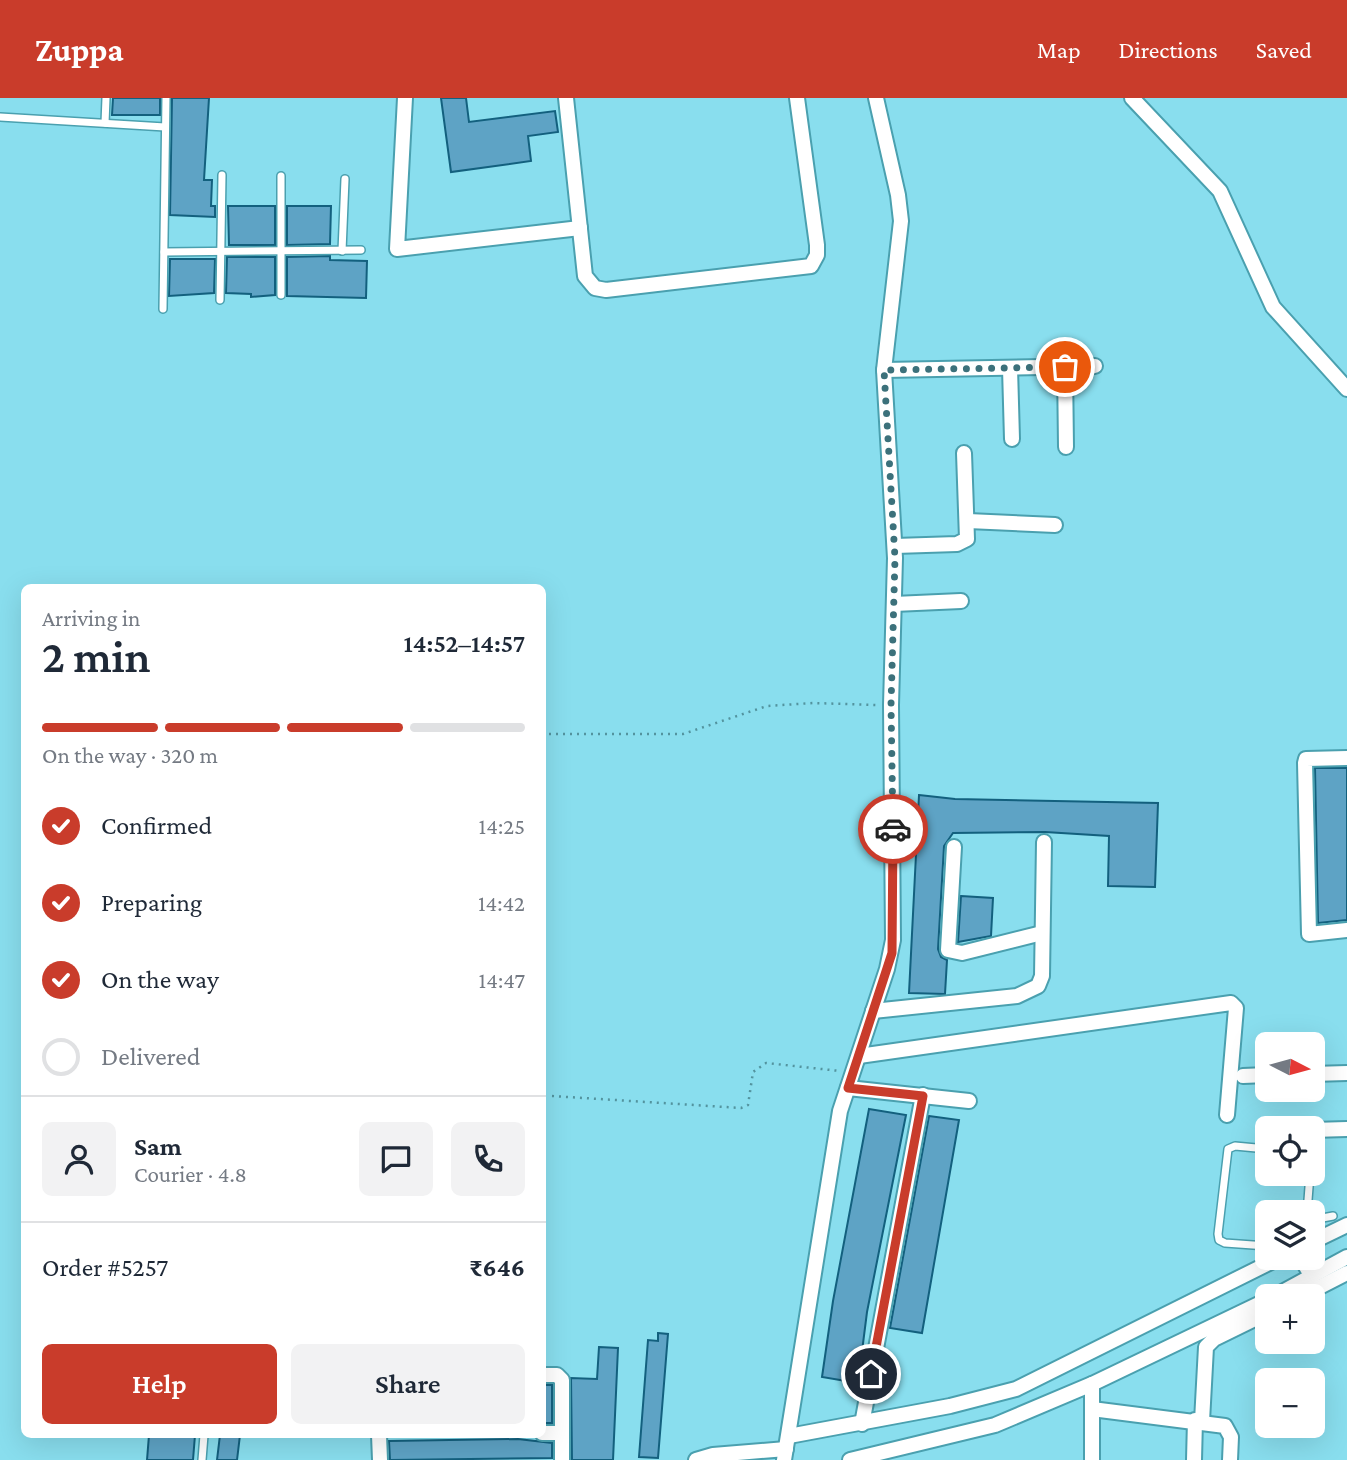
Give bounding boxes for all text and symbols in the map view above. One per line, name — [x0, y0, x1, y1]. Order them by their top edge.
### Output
text: Zuppa — [35, 31, 124, 68]
text: Map — [1037, 36, 1081, 63]
text: Directions — [1119, 36, 1218, 63]
text: Saved — [1256, 36, 1312, 63]
pin — [1035, 337, 1095, 397]
icon: bag — [1046, 348, 1084, 386]
text: Arriving in — [42, 605, 140, 631]
text: 14:52–14:57 — [404, 629, 525, 658]
text: 2 min — [42, 631, 150, 682]
text: On the way · 320 m — [42, 742, 218, 768]
courier — [858, 794, 928, 864]
icon: check — [42, 807, 80, 845]
icon: car — [874, 810, 912, 848]
text: Confirmed — [101, 811, 212, 840]
text: 14:25 — [479, 813, 525, 839]
icon: check — [42, 884, 80, 922]
text: Preparing — [101, 888, 202, 917]
text: 14:42 — [478, 890, 525, 916]
icon: check — [42, 961, 80, 999]
text: On the way — [101, 965, 219, 994]
text: 14:47 — [479, 967, 525, 993]
north arrow — [1255, 1032, 1325, 1102]
map controls — [1255, 1032, 1325, 1438]
text: Delivered — [101, 1042, 200, 1071]
button: locate — [1255, 1116, 1325, 1186]
button: person — [42, 1122, 116, 1196]
button: chat — [359, 1122, 433, 1196]
button: phone — [451, 1122, 525, 1196]
text: Sam — [134, 1132, 182, 1161]
text: Courier · 4.8 — [134, 1161, 247, 1187]
button: layers — [1255, 1200, 1325, 1270]
text: Order #5257 — [42, 1253, 168, 1282]
text: ₹646 — [469, 1253, 525, 1282]
button: + — [1255, 1284, 1325, 1354]
button: Help — [42, 1344, 277, 1424]
button: Share — [291, 1344, 525, 1424]
pin — [841, 1344, 901, 1404]
icon: home — [852, 1355, 890, 1393]
button: − — [1255, 1368, 1325, 1438]

